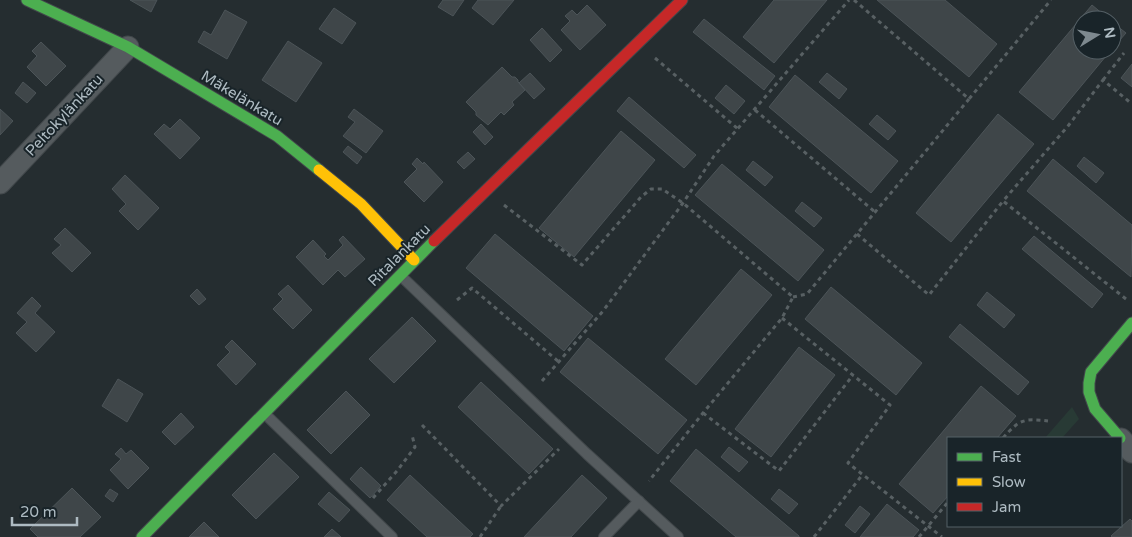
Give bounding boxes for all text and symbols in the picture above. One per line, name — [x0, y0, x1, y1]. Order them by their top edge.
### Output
north arrow — [1072, 10, 1122, 60]
text: N — [1100, 26, 1119, 40]
street label: Mäkelänkatu — [198, 67, 286, 129]
street label: Peltokylänkatu — [21, 70, 107, 160]
street label: Ritalankatu — [364, 220, 434, 290]
legend — [947, 437, 1122, 527]
text: Fast — [992, 448, 1022, 466]
text: Slow — [992, 473, 1026, 491]
scale bar — [12, 494, 78, 526]
text: Jam — [992, 498, 1021, 516]
text: 20 m — [20, 503, 57, 521]

